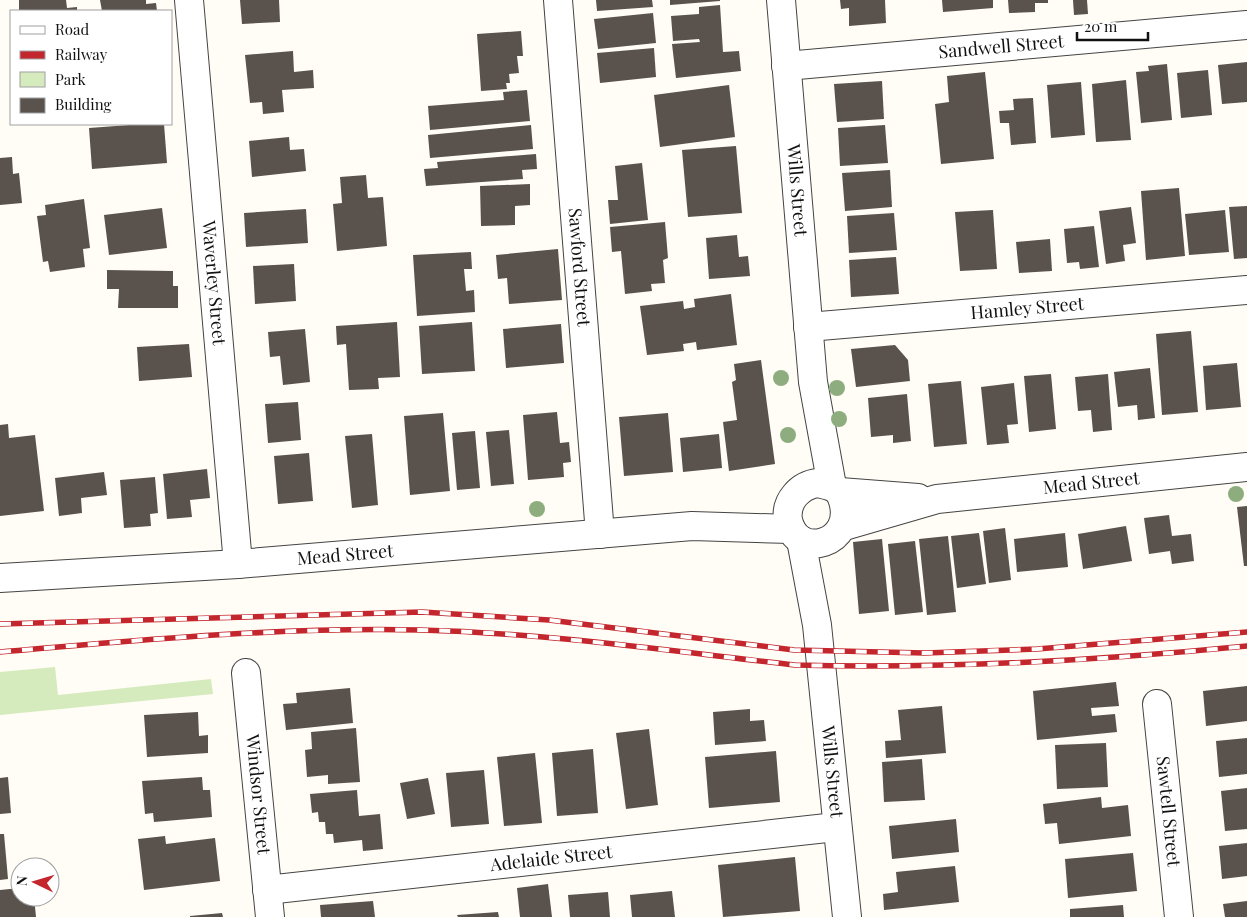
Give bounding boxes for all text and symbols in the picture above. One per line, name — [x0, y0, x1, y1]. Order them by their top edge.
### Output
legend — [10, 10, 172, 125]
scale bar — [1077, 10, 1148, 42]
text: 20 m — [1084, 16, 1118, 36]
text: Road — [55, 19, 89, 39]
street label: Sandwell Street — [937, 28, 1065, 63]
text: Railway — [55, 44, 108, 64]
text: Park — [55, 69, 87, 89]
text: Building — [55, 94, 112, 114]
street label: Wills Street — [782, 142, 814, 238]
street label: Sawford Street — [563, 207, 597, 328]
street label: Waverley Street — [197, 219, 232, 347]
street label: Hamley Street — [969, 291, 1085, 324]
street label: Mead Street — [1042, 465, 1141, 499]
street label: Mead Street — [296, 538, 395, 570]
street label: Wills Street — [816, 723, 850, 819]
street label: Windsor Street — [241, 732, 277, 856]
street label: Sawtell Street — [1151, 755, 1187, 868]
street label: Adelaide Street — [488, 839, 614, 876]
north arrow — [10, 857, 60, 907]
text: N — [12, 875, 31, 887]

